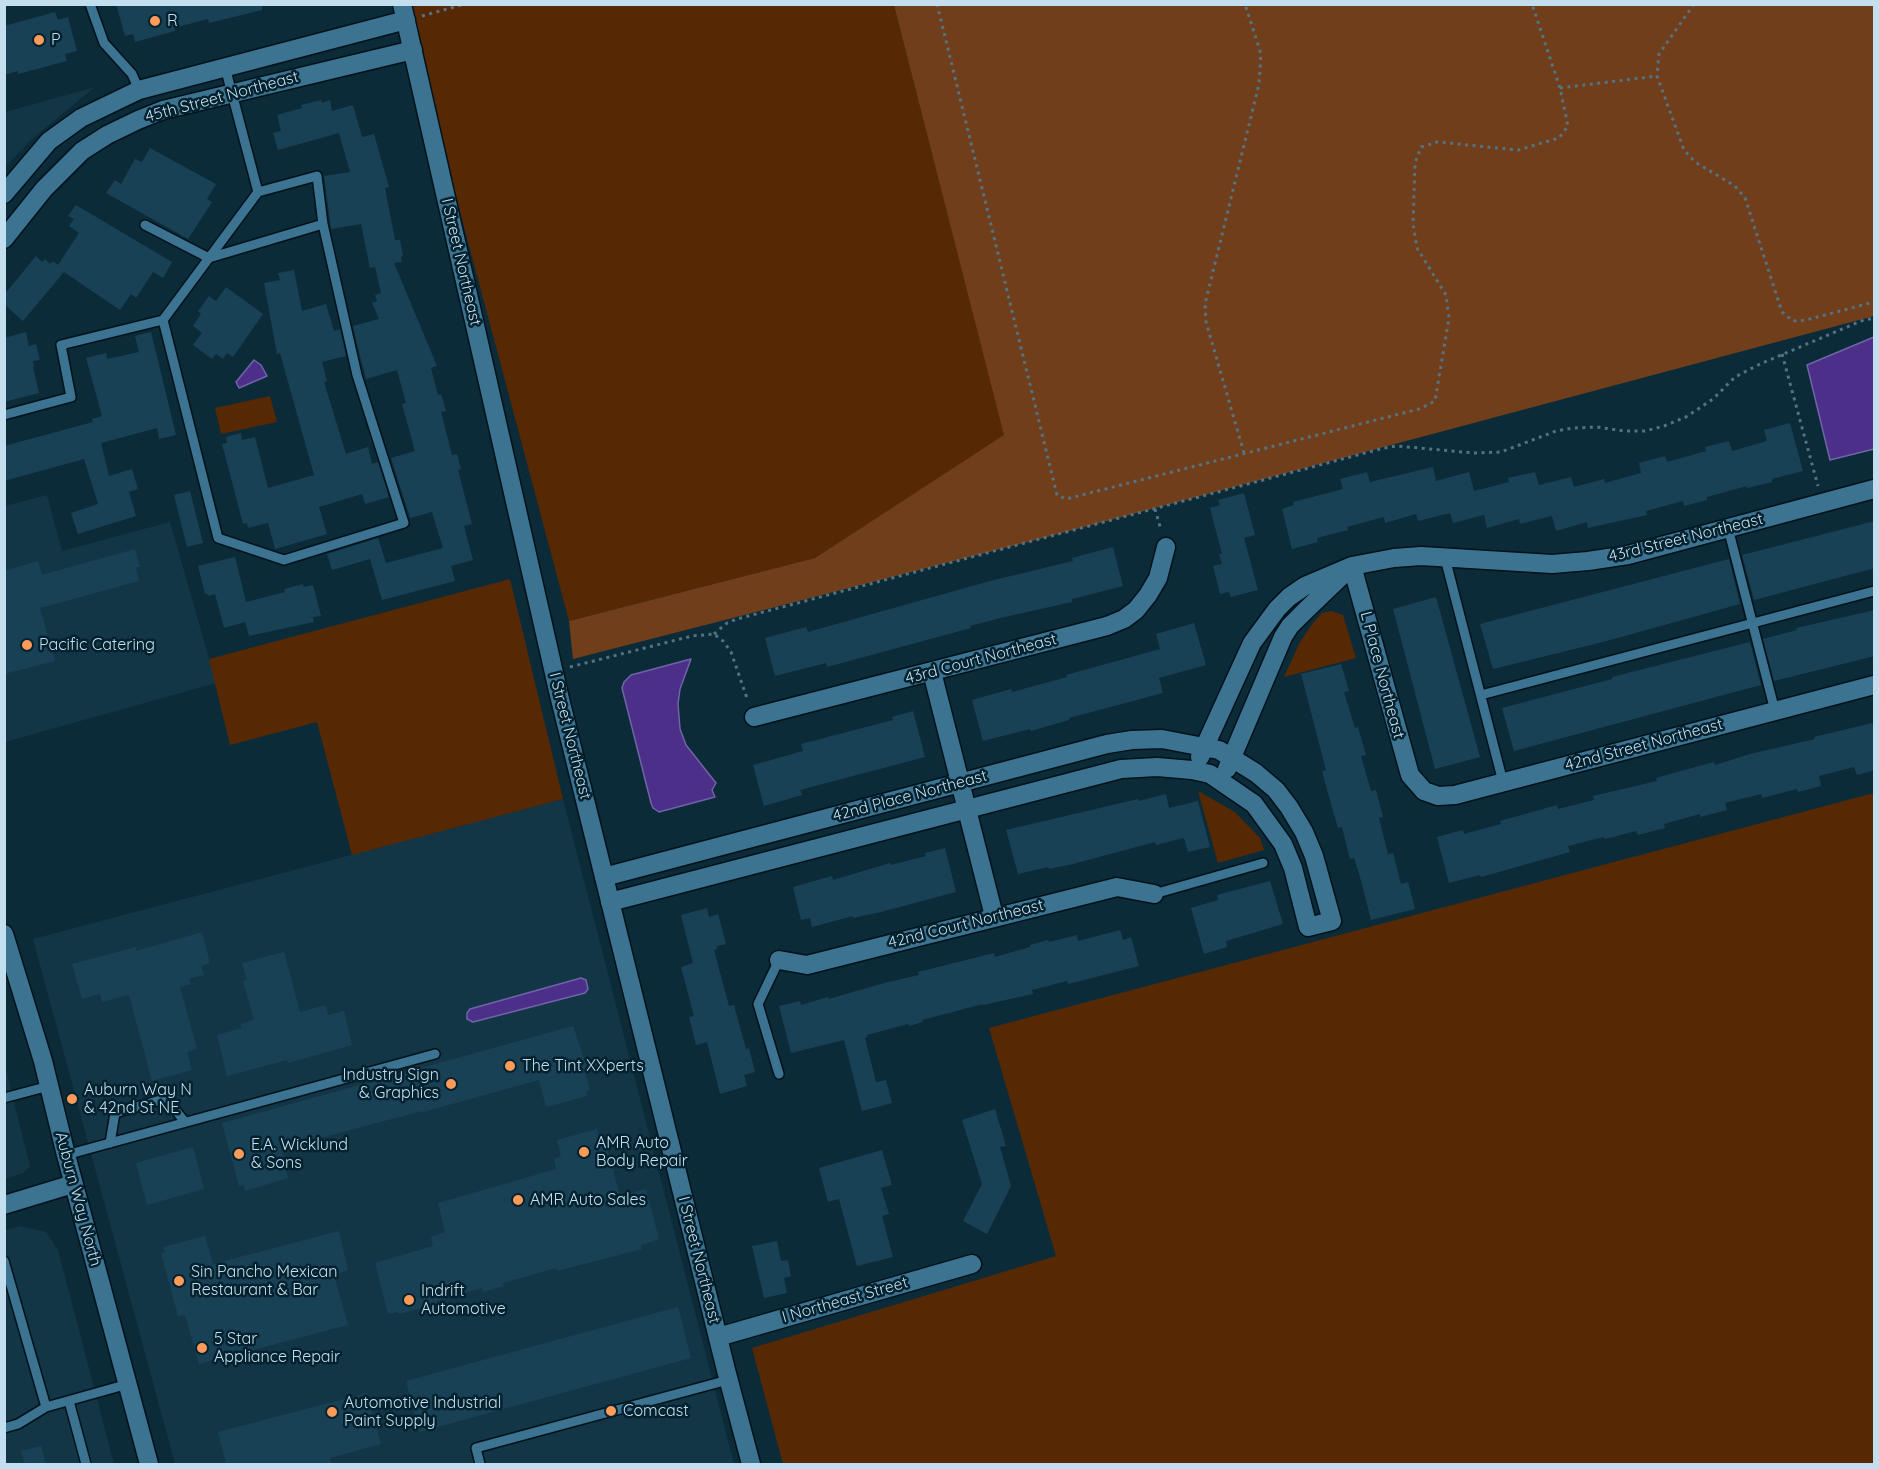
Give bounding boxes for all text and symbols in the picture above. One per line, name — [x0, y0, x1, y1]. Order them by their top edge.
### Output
place label: R — [167, 11, 178, 31]
marker: R — [148, 14, 162, 28]
place label: P — [51, 30, 61, 50]
marker: P — [32, 33, 46, 47]
street label: 45th Street Northeast — [143, 67, 301, 127]
street label: I Street Northeast — [437, 196, 485, 328]
street label: 43rd Street Northeast — [1607, 510, 1765, 566]
street label: L Place Northeast — [1356, 609, 1408, 741]
street label: 43rd Court Northeast — [903, 630, 1059, 688]
place label: Pacific Catering — [39, 635, 155, 655]
marker: Pacific Catering — [20, 638, 34, 652]
street label: I Street Northeast — [545, 671, 595, 801]
street label: 42nd Street Northeast — [1563, 715, 1725, 775]
street label: 42nd Place Northeast — [831, 766, 989, 826]
street label: 42nd Court Northeast — [886, 895, 1046, 953]
place label: The Tint XXperts — [522, 1056, 644, 1076]
marker: The Tint XXperts — [503, 1059, 517, 1073]
place label: Industry Sign & Graphics — [343, 1065, 439, 1103]
marker: Industry Sign & Graphics — [444, 1077, 458, 1091]
place label: Auburn Way N & 42nd St NE — [84, 1080, 192, 1118]
marker: Auburn Way N & 42nd St NE — [65, 1092, 79, 1106]
street label: Auburn Way North — [51, 1130, 105, 1268]
place label: AMR Auto Body Repair — [596, 1133, 688, 1171]
place label: E.A. Wicklund & Sons — [251, 1135, 348, 1173]
marker: AMR Auto Body Repair — [577, 1145, 591, 1159]
marker: E.A. Wicklund & Sons — [232, 1147, 246, 1161]
place label: AMR Auto Sales — [530, 1190, 646, 1210]
marker: AMR Auto Sales — [511, 1193, 525, 1207]
street label: I Street Northeast — [674, 1195, 724, 1325]
place label: Sin Pancho Mexican Restaurant & Bar — [191, 1262, 337, 1300]
street label: I Northeast Street — [780, 1273, 910, 1327]
marker: Sin Pancho Mexican Restaurant & Bar — [172, 1274, 186, 1288]
place label: Indrift Automotive — [421, 1281, 506, 1319]
marker: Indrift Automotive — [402, 1293, 416, 1307]
place label: 5 Star Appliance Repair — [214, 1329, 340, 1367]
marker: 5 Star Appliance Repair — [195, 1341, 209, 1355]
place label: Automotive Industrial Paint Supply — [344, 1393, 501, 1431]
place label: Comcast — [623, 1401, 689, 1421]
marker: Comcast — [604, 1404, 618, 1418]
marker: Automotive Industrial Paint Supply — [325, 1405, 339, 1419]

